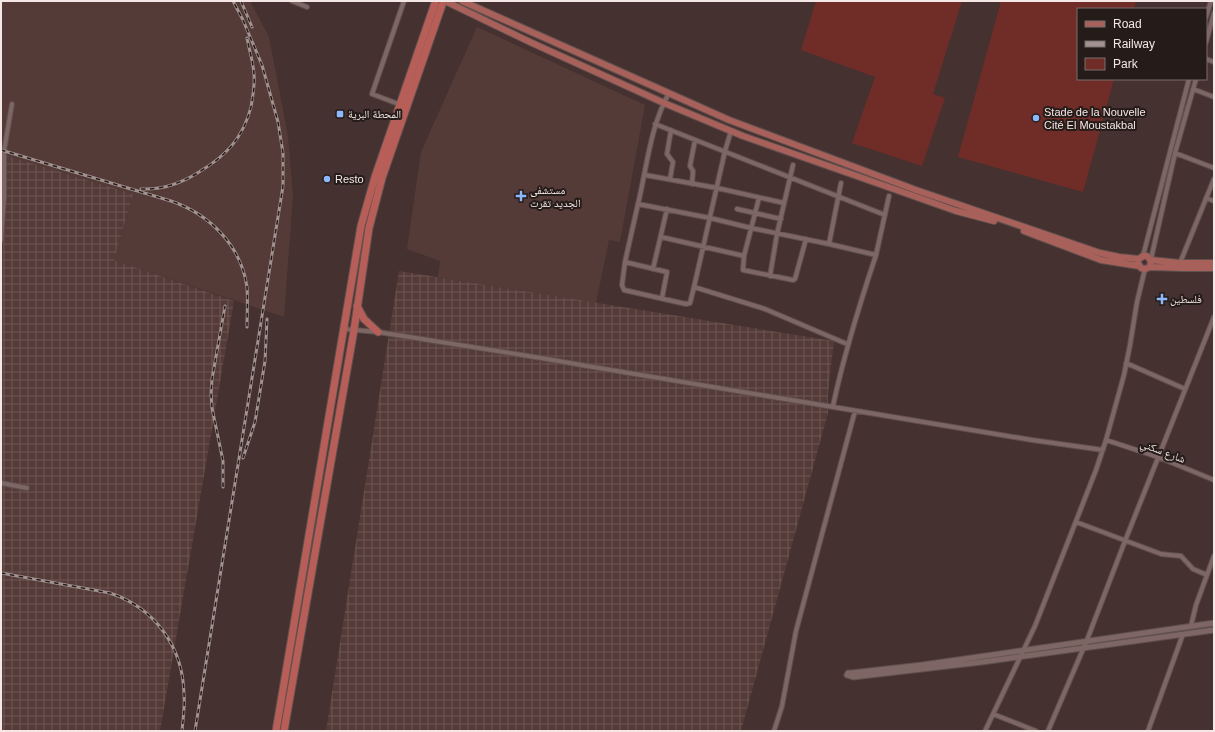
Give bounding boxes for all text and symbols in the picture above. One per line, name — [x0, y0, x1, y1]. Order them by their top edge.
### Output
legend — [1077, 8, 1207, 80]
text: Road — [1113, 17, 1142, 31]
text: Railway — [1113, 37, 1155, 51]
text: Park — [1113, 57, 1139, 71]
place label: Stade de la Nouvelle Cité El Moustakbal — [1044, 106, 1146, 131]
place label: المحطة البرية — [348, 108, 401, 120]
marker: المحطة البرية — [335, 109, 345, 119]
marker: Stade de la Nouvelle Cité El Moustakbal — [1031, 113, 1041, 123]
place label: Resto — [335, 173, 364, 185]
marker: Resto — [322, 174, 332, 184]
place label: مستشفى الجديد تقرت — [530, 184, 581, 209]
marker: مستشفى الجديد تقرت — [515, 190, 527, 202]
place label: فلسطين — [1170, 293, 1202, 306]
marker: فلسطين — [1157, 294, 1167, 304]
street label: شارع سكني — [1138, 437, 1187, 468]

